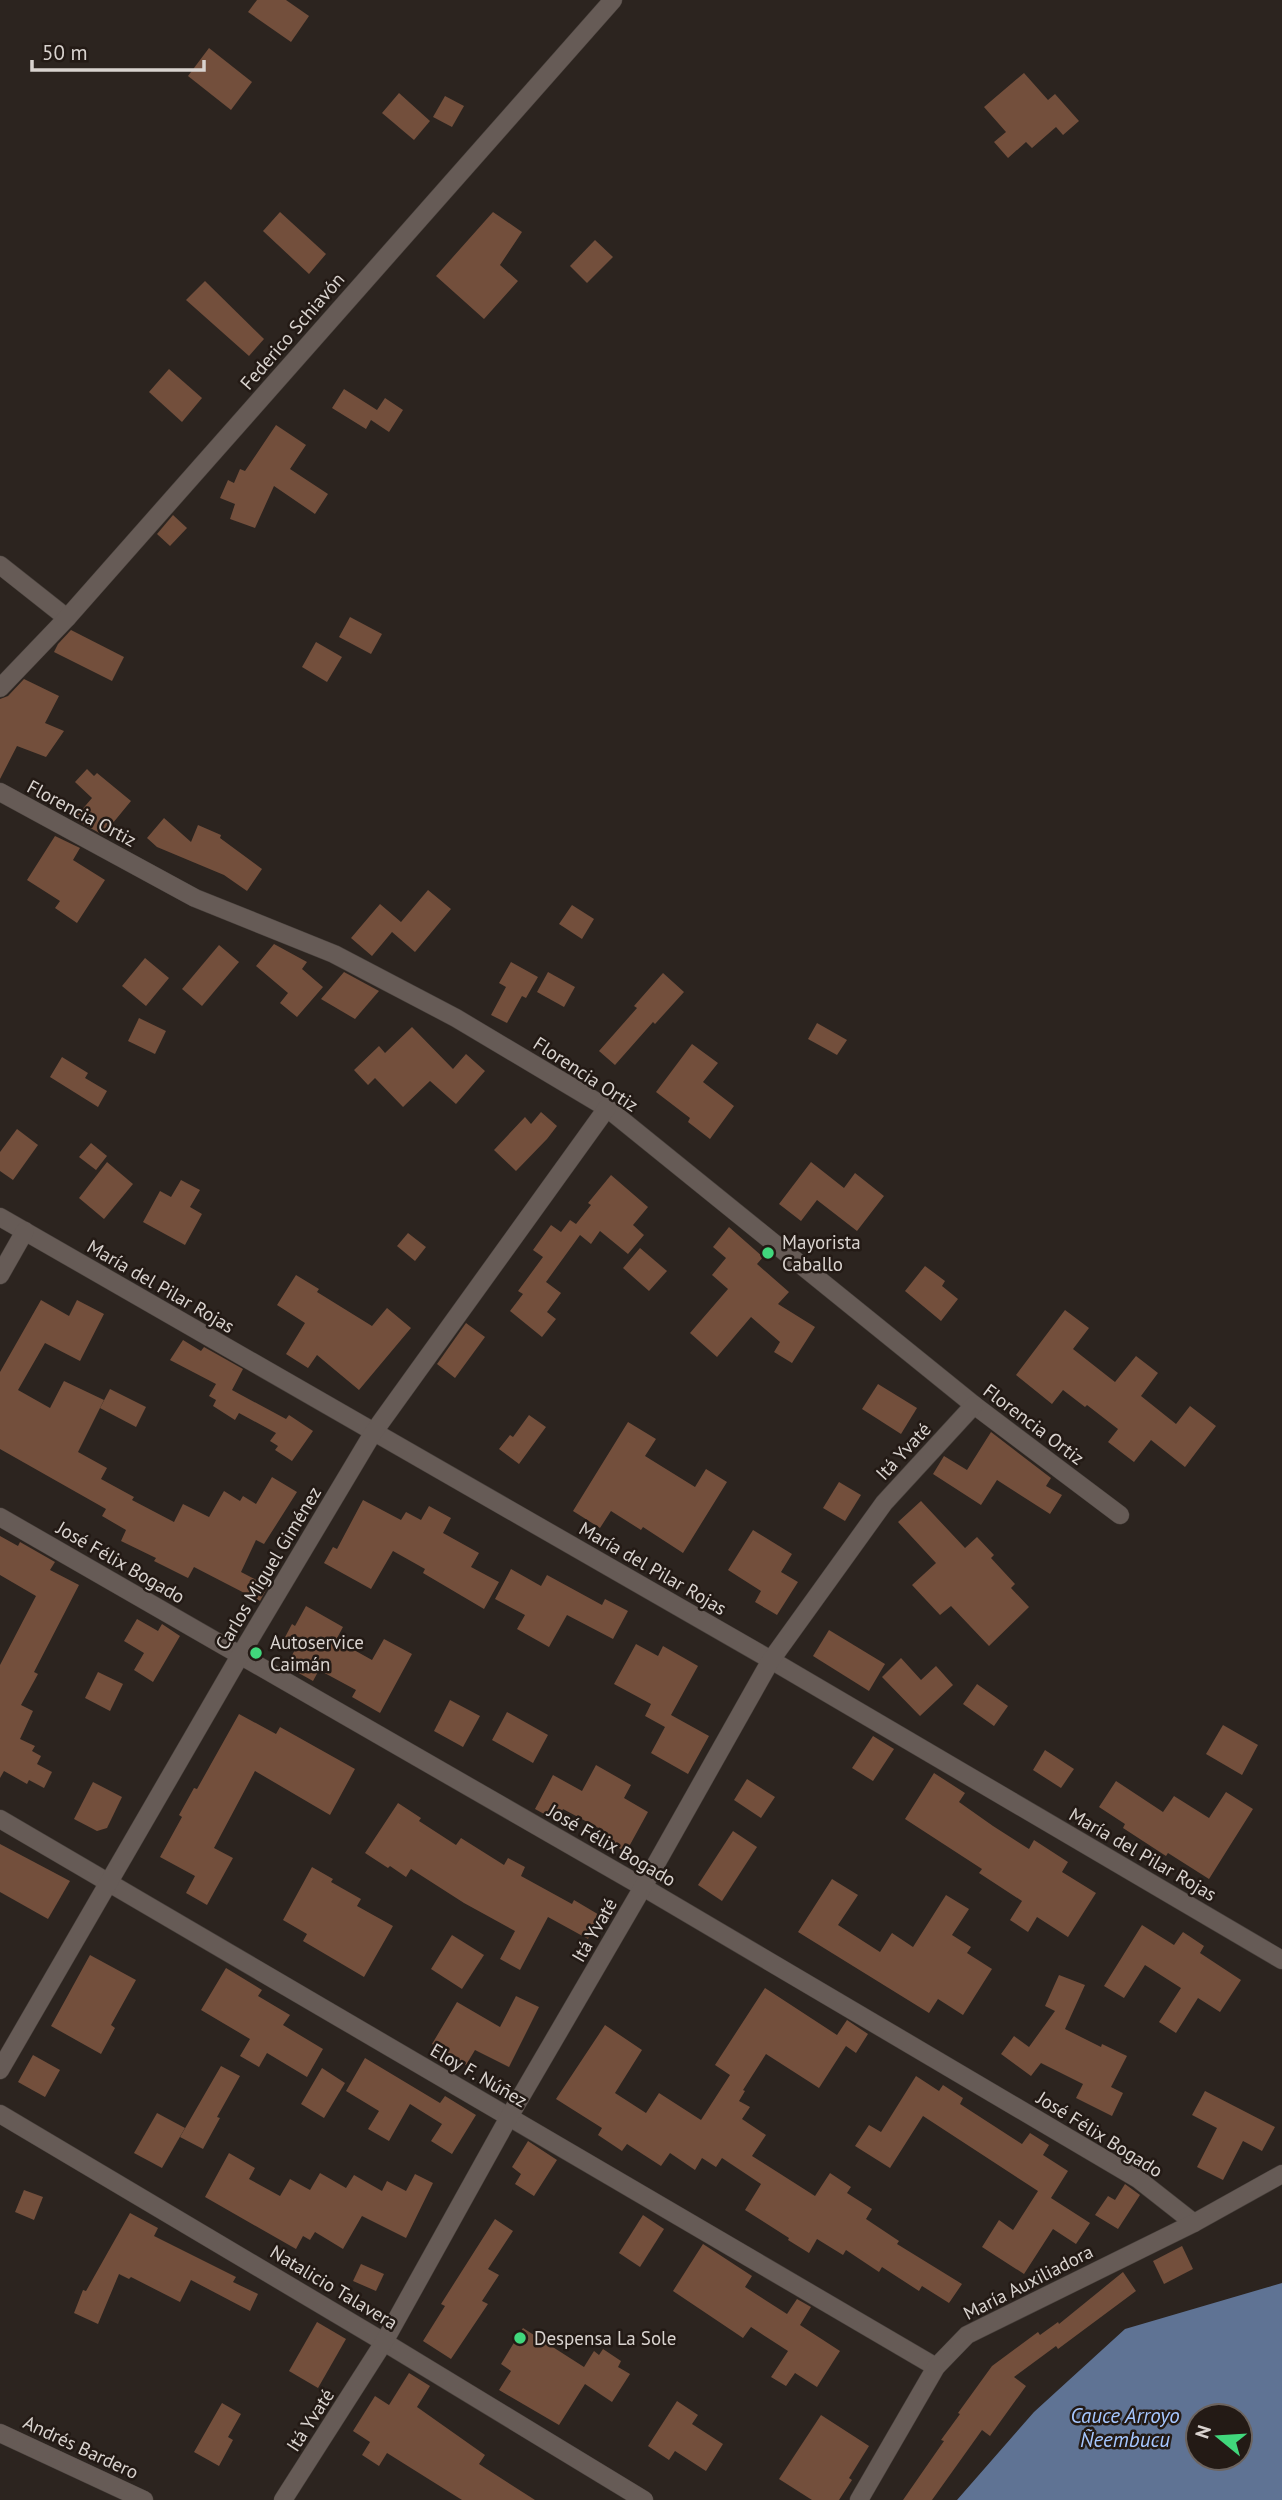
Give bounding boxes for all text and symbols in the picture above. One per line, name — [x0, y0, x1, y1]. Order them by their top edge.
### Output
scale bar — [32, 28, 203, 72]
text: 50 m — [42, 39, 88, 66]
street label: Federico Schiavón — [235, 268, 349, 394]
street label: Florencia Ortiz — [23, 774, 141, 852]
street label: Florencia Ortiz — [529, 1031, 643, 1117]
place label: Mayorista Caballo — [782, 1230, 861, 1276]
street label: María del Pilar Rojas — [83, 1234, 239, 1338]
marker: Mayorista Caballo — [760, 1245, 776, 1261]
street label: Florencia Ortiz — [979, 1378, 1089, 1470]
street label: Itá Yvaté — [870, 1417, 936, 1485]
street label: Carlos Miguel Giménez — [210, 1482, 326, 1654]
street label: José Félix Bogado — [52, 1515, 189, 1608]
street label: María del Pilar Rojas — [575, 1516, 731, 1620]
place label: Autoservice Caimán — [270, 1630, 364, 1676]
marker: Autoservice Caimán — [248, 1645, 264, 1661]
street label: José Félix Bogado — [543, 1798, 680, 1891]
street label: María del Pilar Rojas — [1065, 1802, 1221, 1906]
street label: Itá Yvaté — [566, 1894, 622, 1966]
street label: Eloy F. Núñez — [426, 2038, 532, 2112]
street label: José Félix Bogado — [1032, 2085, 1167, 2182]
street label: María Auxiliadora — [959, 2239, 1097, 2325]
street label: Natalicio Talavera — [266, 2240, 402, 2334]
place label: Despensa La Sole — [534, 2326, 676, 2350]
marker: Despensa La Sole — [512, 2330, 528, 2346]
street label: Itá Yvaté — [281, 2384, 339, 2456]
water label: Cauce Arroyo Ñeembucu — [1070, 2402, 1180, 2453]
north arrow — [1184, 2402, 1254, 2472]
street label: Andrés Bardero — [20, 2410, 142, 2484]
text: N — [1189, 2422, 1216, 2441]

